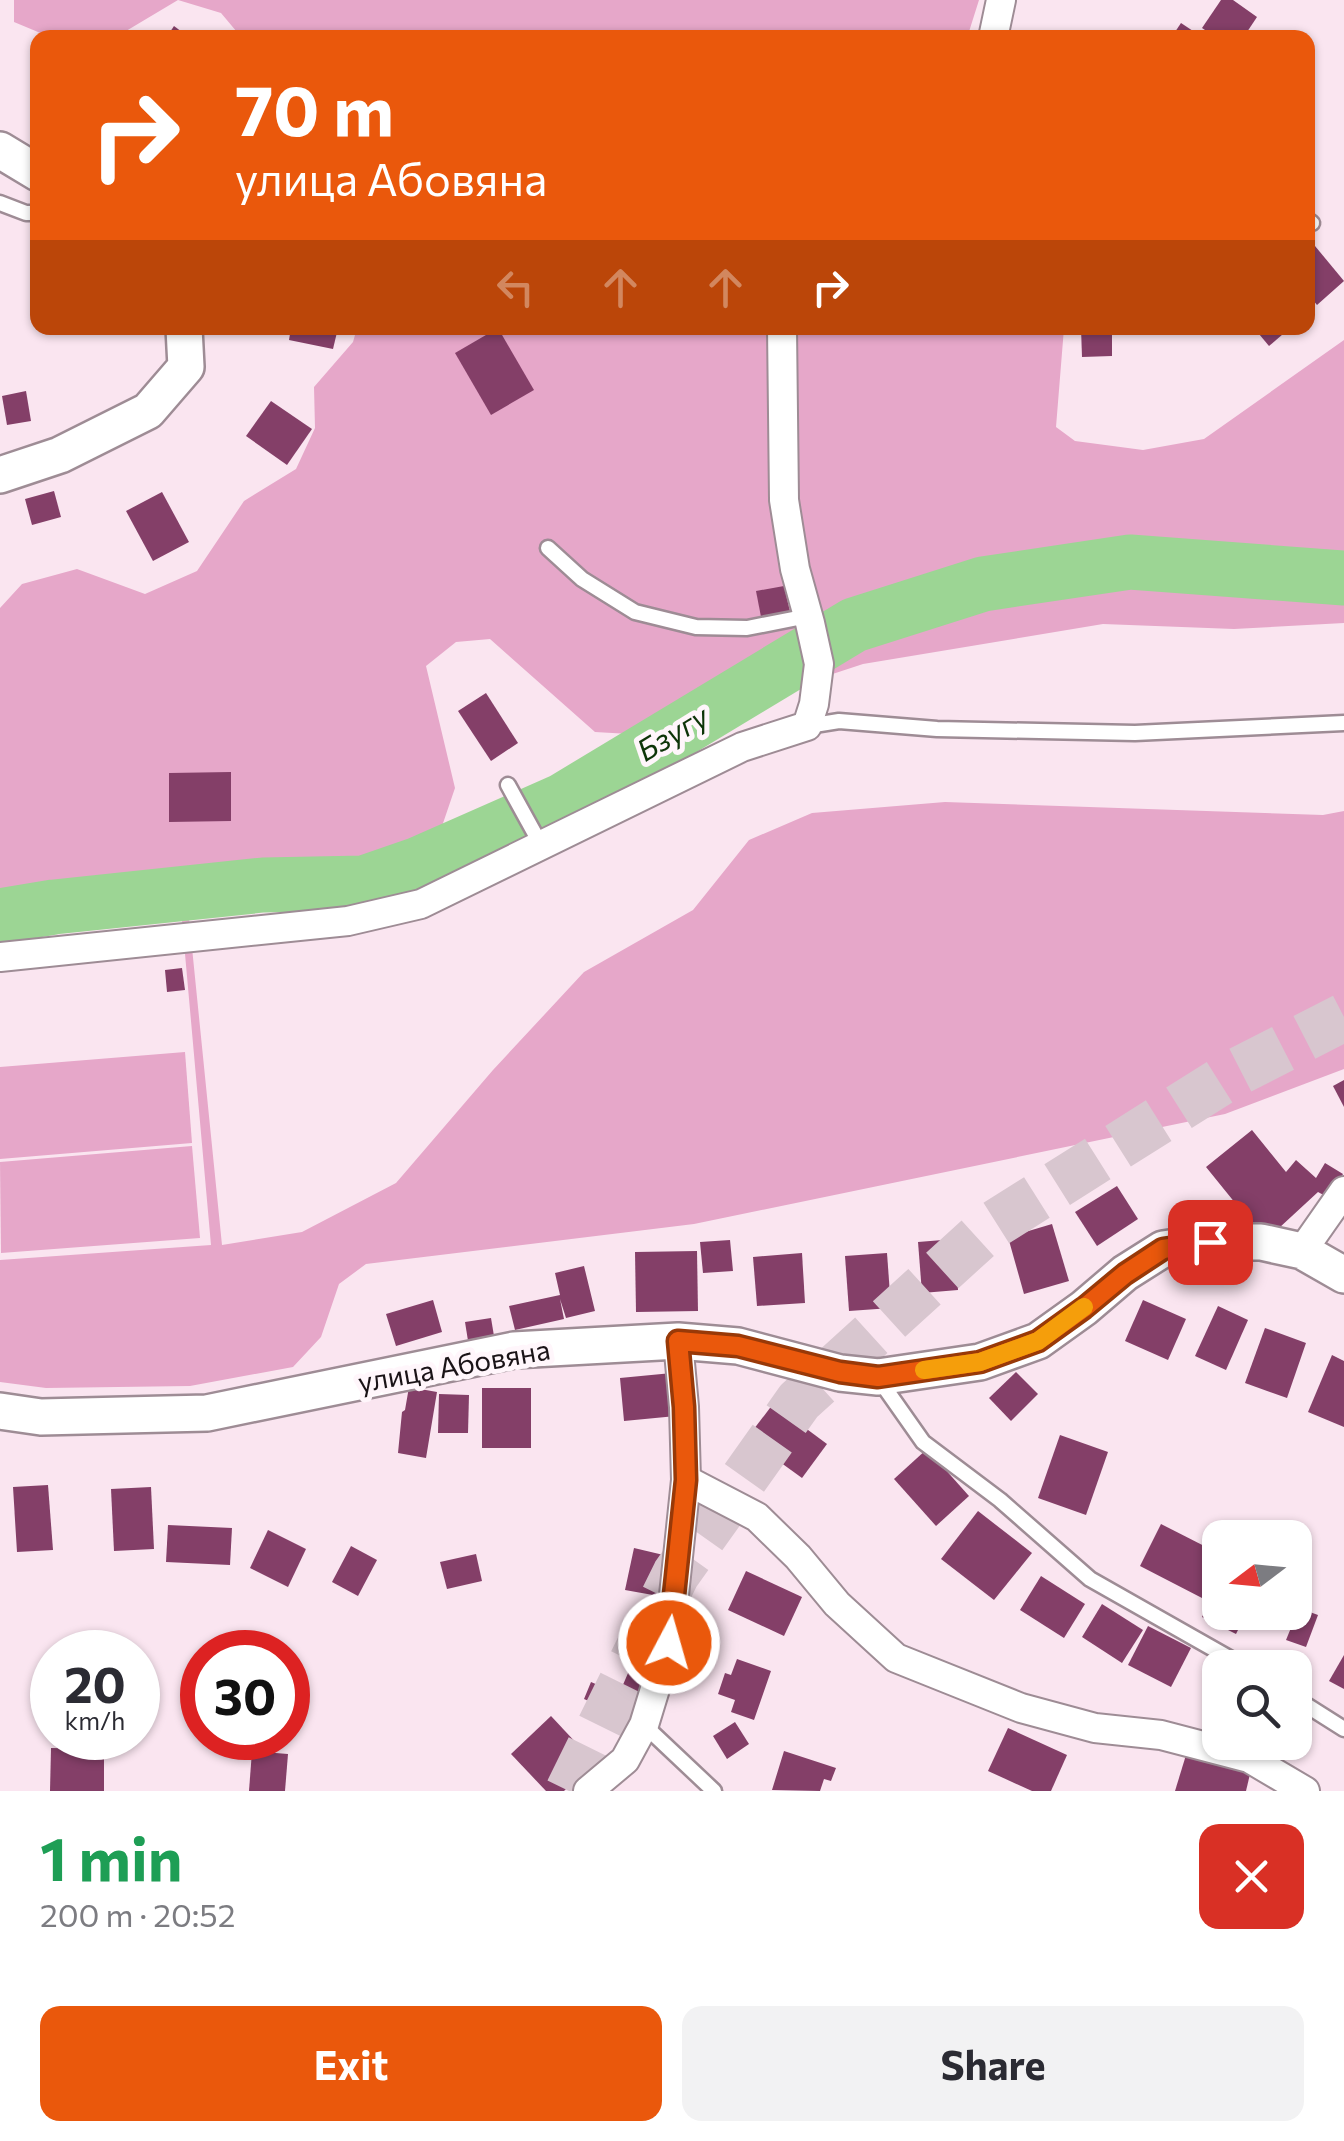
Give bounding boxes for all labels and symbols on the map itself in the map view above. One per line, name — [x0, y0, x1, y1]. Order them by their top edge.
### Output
water label: Бзугу — [629, 695, 716, 768]
pin — [1168, 1200, 1253, 1285]
street label: улица Абовяна — [355, 1331, 552, 1399]
north arrow — [1202, 1520, 1312, 1630]
position arrow — [617, 1591, 721, 1695]
speed limit sign: 30 — [180, 1630, 310, 1760]

